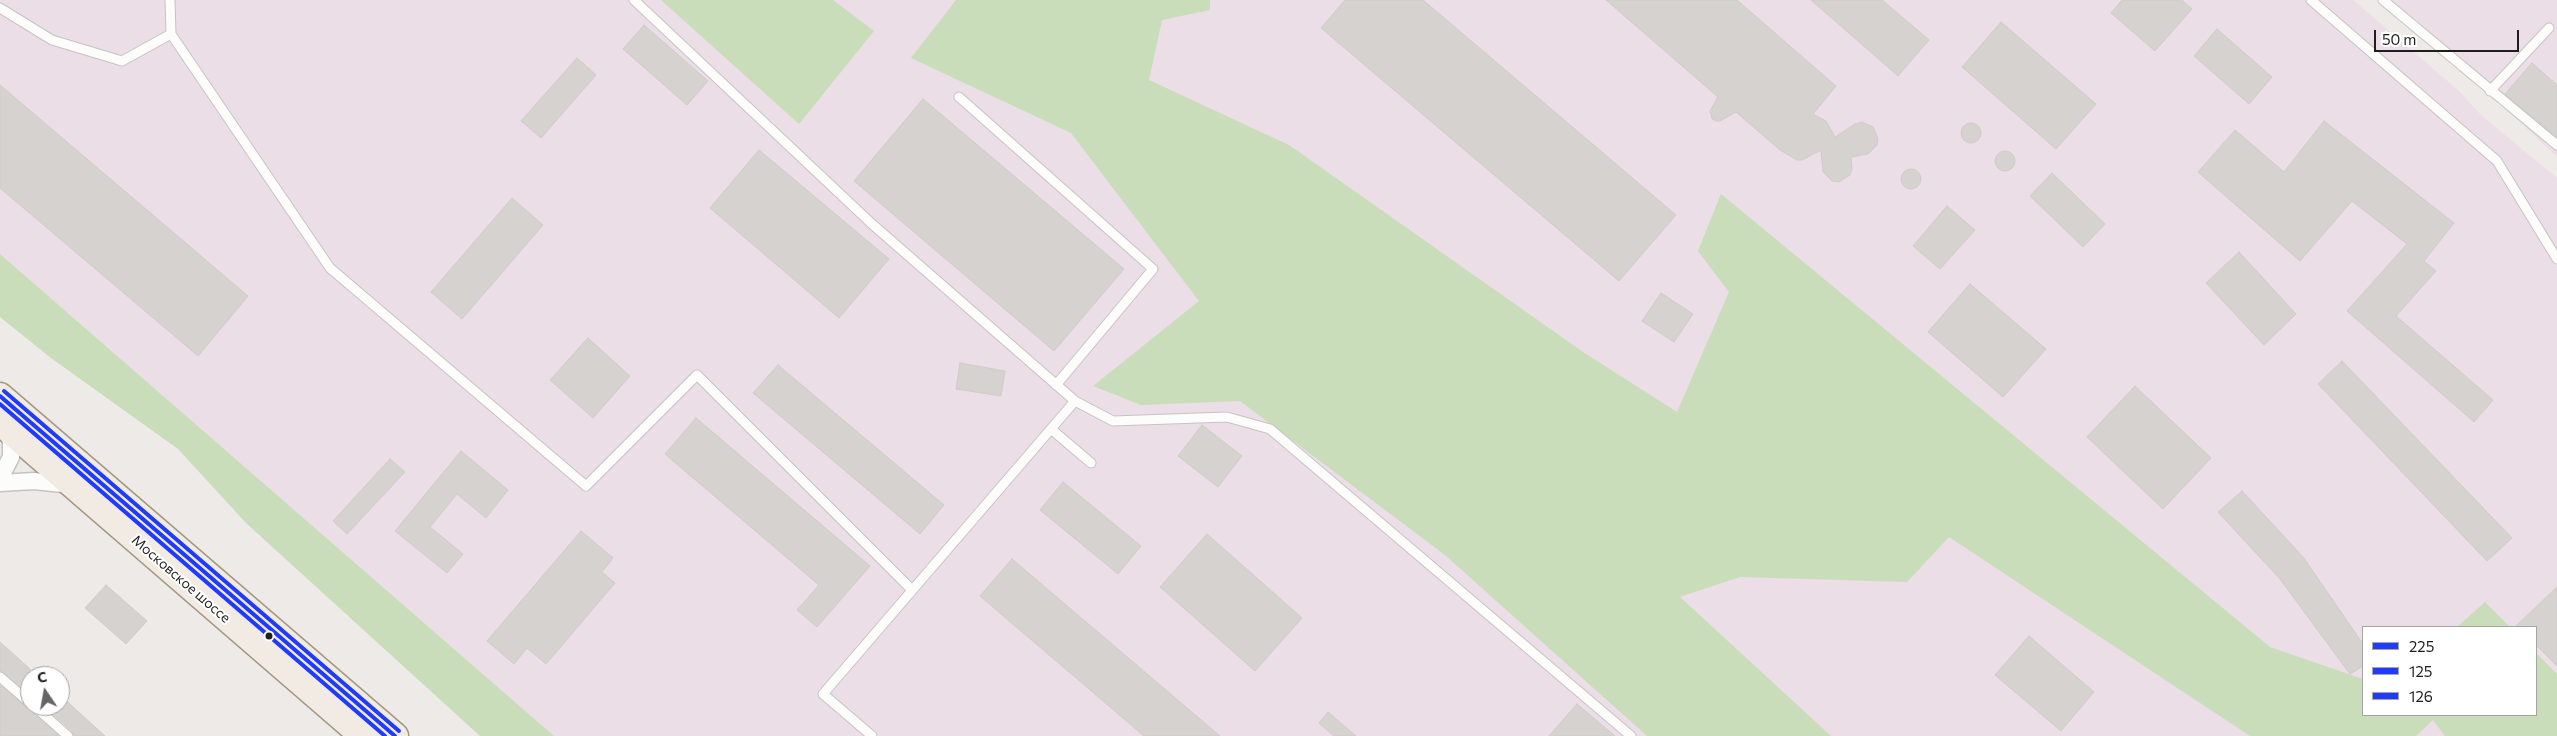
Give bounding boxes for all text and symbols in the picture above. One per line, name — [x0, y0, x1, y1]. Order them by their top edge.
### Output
scale bar — [2377, 20, 2522, 52]
text: 50 m — [2382, 30, 2416, 48]
street label: Московское шоссе — [128, 532, 234, 626]
legend — [2362, 626, 2537, 716]
unlabelled marker — [264, 631, 274, 641]
text: 225 — [2409, 637, 2434, 655]
text: 125 — [2409, 662, 2432, 680]
north arrow — [20, 666, 70, 716]
text: С — [36, 668, 48, 686]
text: 126 — [2409, 687, 2433, 705]

